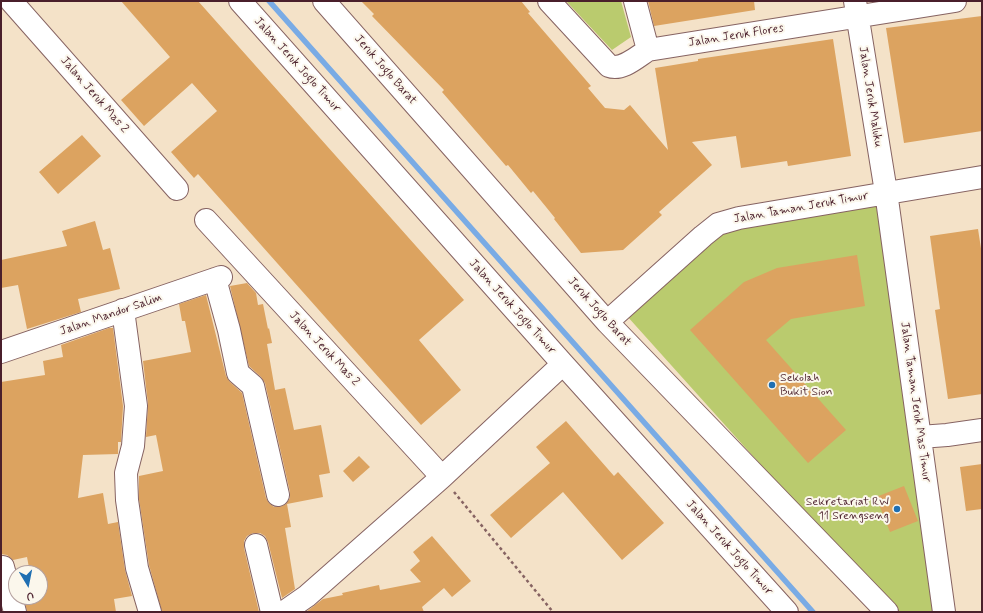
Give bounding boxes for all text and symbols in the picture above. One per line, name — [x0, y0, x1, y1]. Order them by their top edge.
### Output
street label: Jalan Jeruk Joglo Timur — [251, 14, 343, 116]
street label: Jalan Jeruk Flores — [687, 21, 785, 51]
street label: Jeruk Joglo Barat — [351, 32, 419, 108]
street label: Jalan Jeruk Maluku — [855, 46, 885, 148]
street label: Jalan Jeruk Mas 2 — [57, 54, 131, 136]
street label: Jalan Taman Jeruk Timur — [732, 189, 870, 227]
street label: Jalan Jeruk Joglo Timur — [466, 256, 558, 358]
street label: Jeruk Joglo Barat — [564, 274, 634, 350]
street label: Jalan Mandor Salim — [58, 291, 164, 339]
street label: Jalan Jeruk Mas 2 — [286, 309, 362, 389]
street label: Jalan Taman Jeruk Mas Timur — [897, 321, 933, 483]
place label: Sekolah Bukit Sion — [780, 371, 832, 399]
marker: Sekolah Bukit Sion — [767, 380, 777, 390]
place label: Sekretariat RW 11 Srengseng — [806, 495, 889, 523]
street label: Jalan Jeruk Joglo Timur — [683, 497, 775, 599]
marker: Sekretariat RW 11 Srengseng — [892, 504, 902, 514]
north arrow — [8, 565, 48, 605]
text: U — [25, 588, 35, 603]

